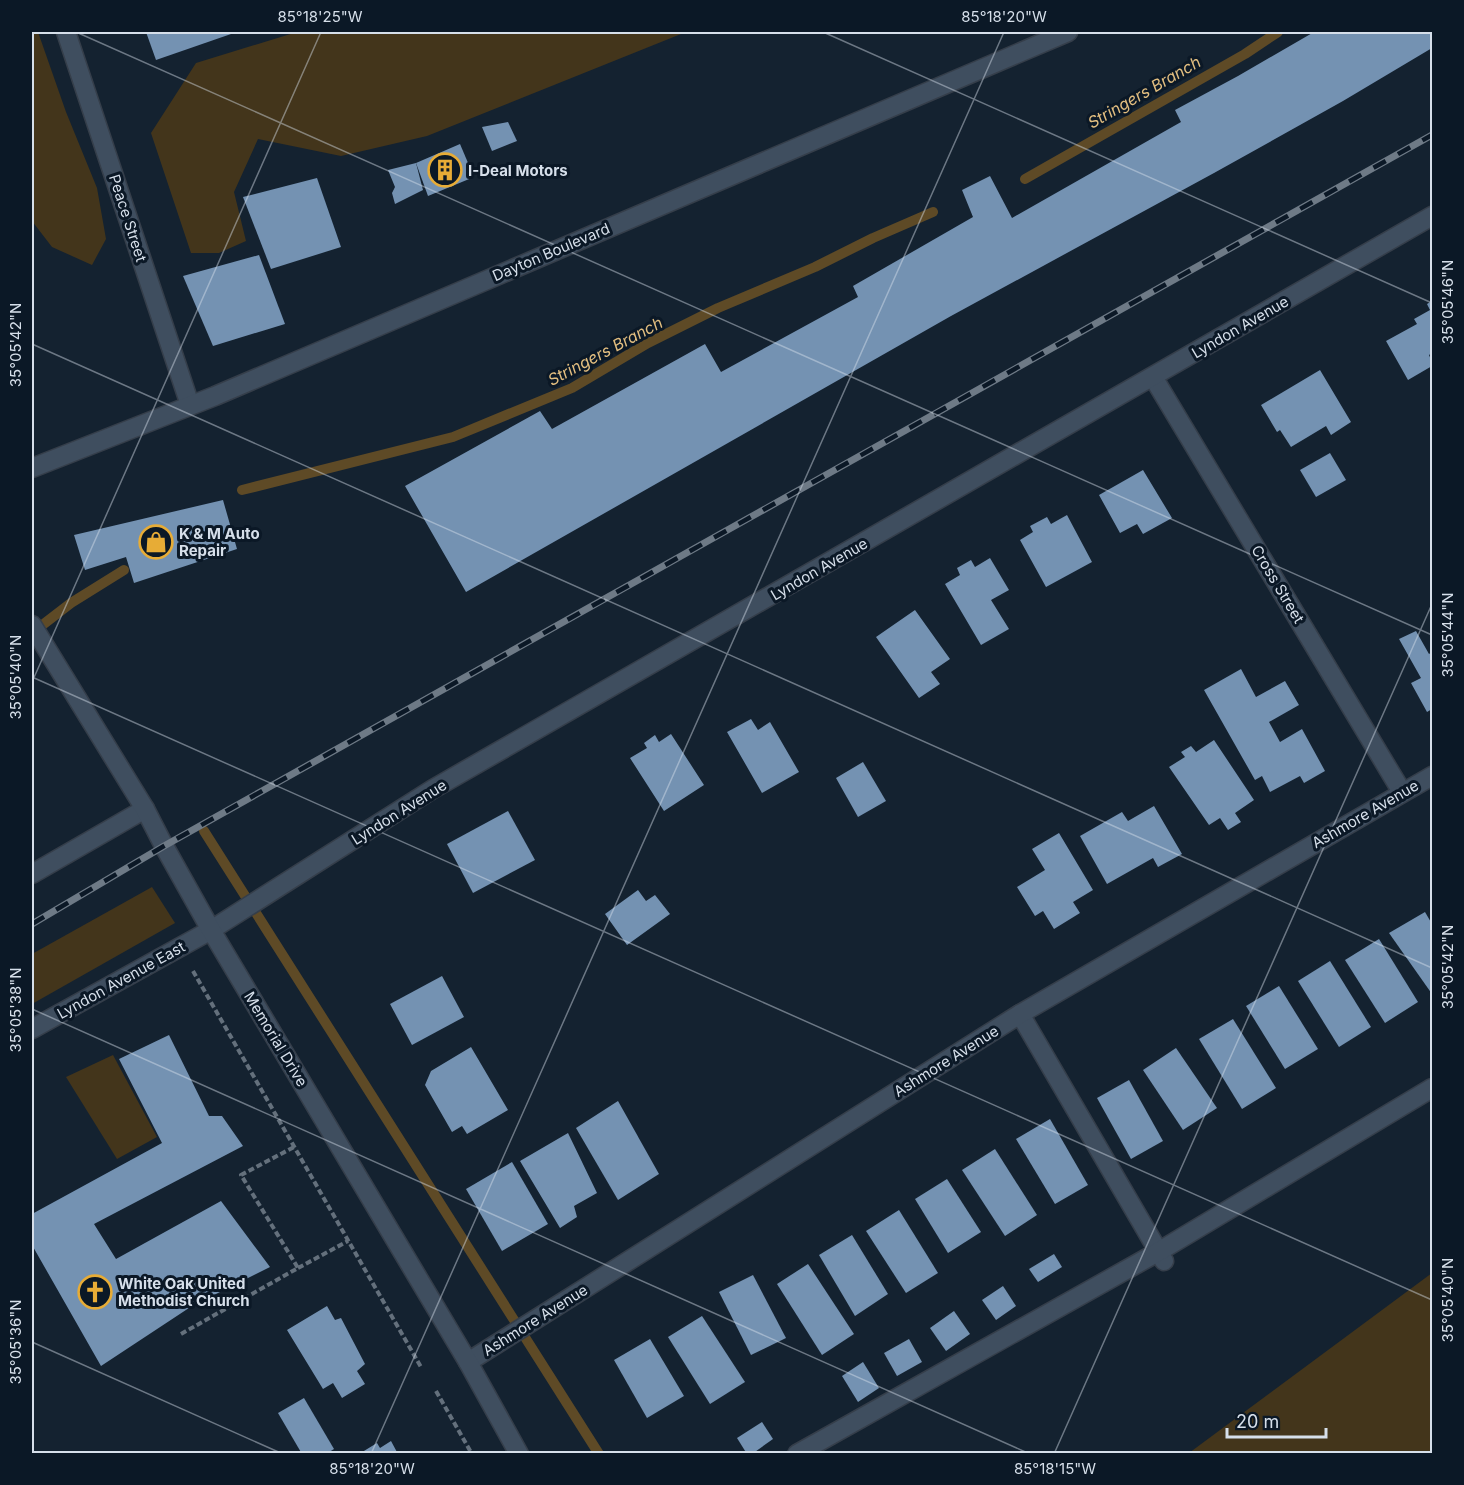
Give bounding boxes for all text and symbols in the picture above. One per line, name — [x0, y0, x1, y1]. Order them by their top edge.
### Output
text: 85°18'25"W — [277, 7, 363, 26]
text: 85°18'20"W — [961, 7, 1047, 26]
water label: Stringers Branch — [1084, 52, 1204, 132]
building icon: I-Deal Motors — [427, 152, 463, 188]
place label: I-Deal Motors — [468, 161, 568, 180]
street label: Peace Street — [105, 172, 151, 264]
street label: Dayton Boulevard — [489, 219, 613, 285]
text: 35°05'46"N — [1438, 260, 1457, 344]
street label: Lyndon Avenue — [1188, 292, 1292, 362]
text: 35°05'42"N — [6, 303, 25, 387]
water label: Stringers Branch — [544, 312, 666, 390]
shop icon: K & M Auto Repair — [138, 524, 174, 560]
place label: K & M Auto Repair — [179, 524, 260, 560]
street label: Lyndon Avenue — [767, 534, 871, 604]
street label: Cross Street — [1247, 542, 1309, 627]
text: 35°05'44"N — [1438, 592, 1457, 678]
text: 35°05'40"N — [6, 635, 25, 719]
street label: Lyndon Avenue — [348, 775, 450, 849]
street label: Ashmore Avenue — [1308, 776, 1422, 852]
text: 35°05'42"N — [1438, 925, 1457, 1009]
street label: Lyndon Avenue East — [54, 937, 188, 1023]
text: 35°05'38"N — [6, 967, 25, 1053]
street label: Memorial Drive — [240, 988, 312, 1090]
street label: Ashmore Avenue — [890, 1021, 1002, 1101]
text: 35°05'40"N — [1438, 1258, 1457, 1342]
church icon: White Oak United Methodist Church — [77, 1274, 113, 1310]
place label: White Oak United Methodist Church — [118, 1274, 250, 1310]
street label: Ashmore Avenue — [479, 1280, 591, 1360]
text: 35°05'36"N — [6, 1299, 25, 1385]
scale bar — [1227, 1401, 1326, 1439]
text: 20 m — [1236, 1411, 1279, 1432]
text: 85°18'20"W — [329, 1459, 415, 1478]
text: 85°18'15"W — [1014, 1459, 1096, 1478]

